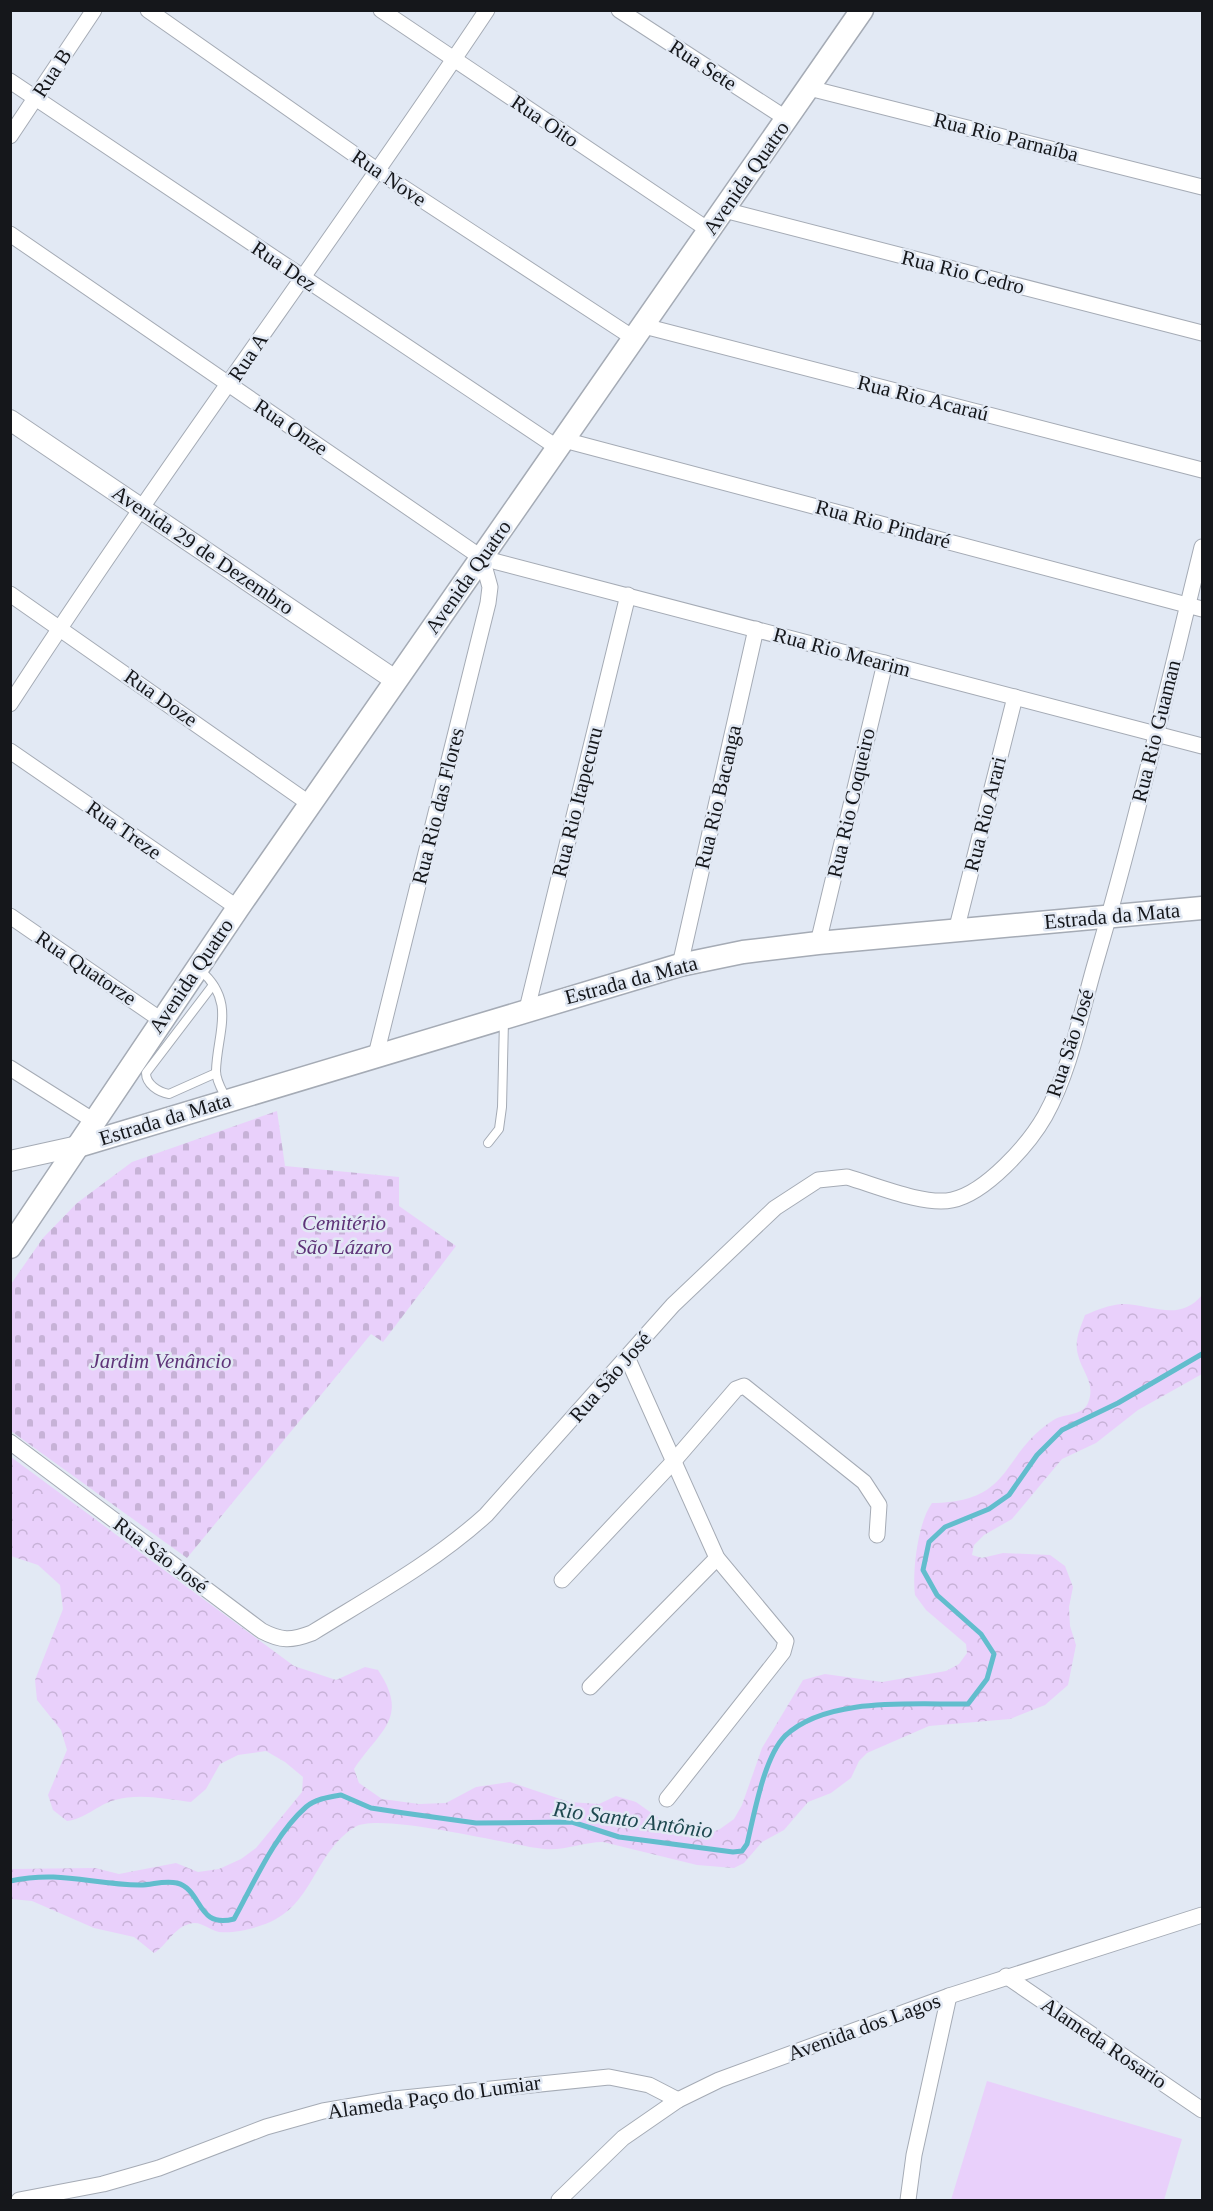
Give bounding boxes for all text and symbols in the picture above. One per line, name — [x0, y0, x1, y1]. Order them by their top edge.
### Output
street label: Rua Sete — [665, 34, 741, 96]
street label: Rua B — [27, 44, 77, 102]
street label: Rua Oito — [507, 90, 583, 152]
street label: Rua Rio Parnaíba — [931, 107, 1081, 167]
street label: Avenida Quatro — [698, 117, 794, 239]
street label: Rua Nove — [347, 144, 431, 212]
street label: Rua Dez — [247, 236, 321, 296]
street label: Rua Rio Cedro — [899, 245, 1027, 299]
street label: Rua A — [223, 328, 273, 386]
street label: Rua Rio Acaraú — [855, 370, 991, 426]
street label: Rua Onze — [250, 394, 332, 460]
street label: Avenida 29 de Dezembro — [108, 480, 298, 620]
street label: Rua Rio Pindaré — [813, 494, 953, 554]
street label: Avenida Quatro — [420, 516, 516, 638]
street label: Rua Rio Mearim — [771, 622, 913, 682]
street label: Rua Rio Guaman — [1127, 657, 1185, 805]
street label: Rua Doze — [120, 664, 202, 732]
street label: Rua Rio Bacanga — [690, 722, 746, 871]
street label: Rua Rio Itapecuru — [547, 724, 607, 880]
street label: Rua Rio das Flores — [407, 725, 469, 887]
street label: Rua Rio Coqueiro — [822, 726, 880, 880]
street label: Rua Rio Arari — [959, 754, 1011, 874]
street label: Rua Treze — [82, 796, 166, 864]
street label: Estrada da Mata — [1043, 898, 1182, 934]
street label: Avenida Quatro — [144, 914, 238, 1038]
street label: Rua Quatorze — [31, 926, 141, 1010]
street label: Estrada da Mata — [562, 951, 701, 1009]
street label: Rua São José — [1041, 986, 1099, 1100]
street label: Estrada da Mata — [96, 1087, 234, 1150]
park label: Cemitério São Lázaro — [296, 1211, 392, 1259]
street label: Rua São José — [564, 1327, 656, 1427]
park label: Jardim Venâncio — [91, 1349, 231, 1373]
street label: Rua São José — [109, 1512, 213, 1598]
water label: Rio Santo Antônio — [551, 1796, 714, 1843]
street label: Avenida dos Lagos — [784, 1988, 944, 2066]
street label: Alameda Rosario — [1037, 1992, 1171, 2094]
street label: Alameda Paço do Lumiar — [326, 2070, 542, 2124]

